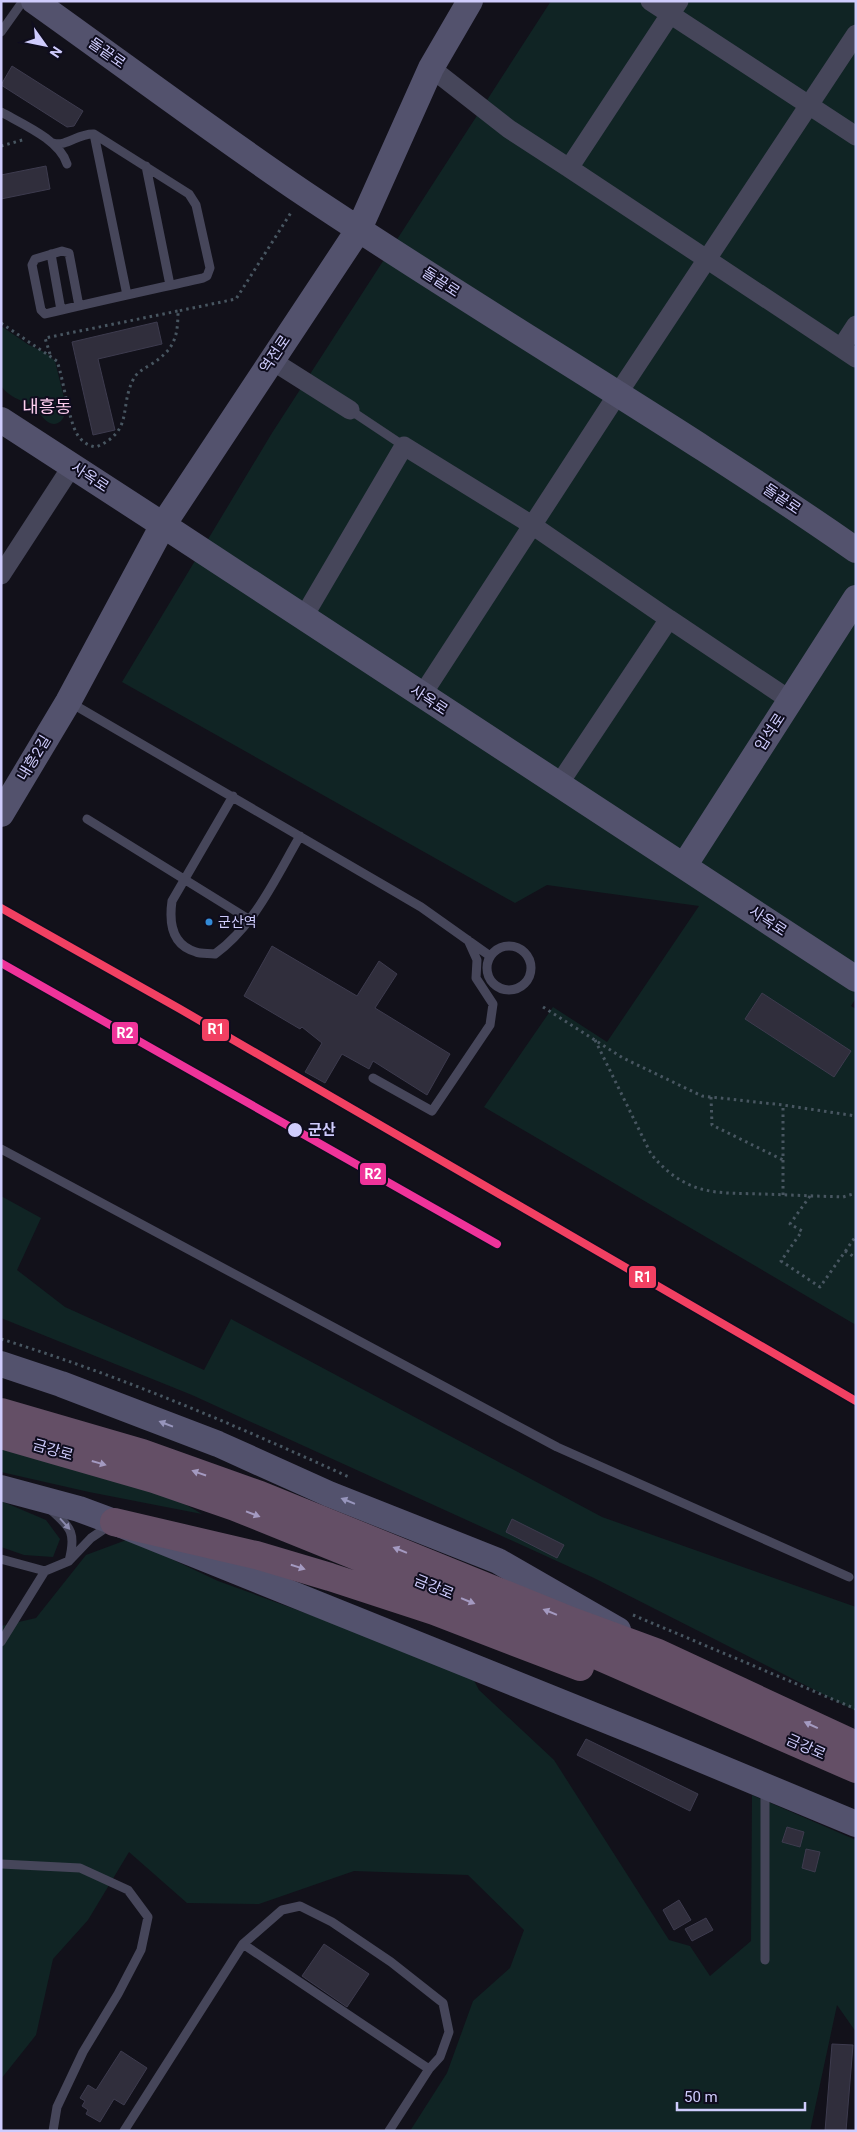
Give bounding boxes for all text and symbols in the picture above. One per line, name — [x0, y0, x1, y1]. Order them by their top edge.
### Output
north arrow — [20, 20, 70, 70]
street label: 돌끝로 — [85, 34, 129, 72]
text: N — [46, 44, 65, 61]
street label: 돌끝로 — [419, 263, 463, 301]
street label: 역전로 — [256, 332, 294, 376]
district label: 내흥동 — [22, 396, 72, 417]
street label: 사옥로 — [68, 458, 112, 496]
street label: 돌끝로 — [760, 480, 804, 518]
street label: 사옥로 — [407, 681, 451, 719]
street label: 입석로 — [751, 710, 789, 754]
street label: 내흥2길 — [13, 732, 55, 784]
street label: 사옥로 — [746, 902, 790, 940]
place label: 군산역 — [218, 914, 257, 930]
marker: 군산역 — [204, 917, 214, 927]
line badge: R1 — [201, 1018, 230, 1042]
line badge: R2 — [111, 1021, 139, 1045]
text: R1 — [207, 1021, 225, 1037]
text: R2 — [116, 1025, 134, 1041]
marker: 군산 — [286, 1121, 304, 1139]
place label: 군산 — [308, 1121, 336, 1139]
line badge: R2 — [359, 1162, 387, 1186]
text: R2 — [364, 1166, 382, 1182]
line badge: R1 — [628, 1265, 657, 1289]
text: R1 — [634, 1269, 652, 1285]
one-way arrow — [159, 1420, 173, 1428]
street label: 금강로 — [31, 1436, 75, 1464]
one-way arrow — [91, 1460, 106, 1468]
one-way arrow — [191, 1469, 206, 1477]
one-way arrow — [340, 1497, 355, 1505]
one-way arrow — [246, 1511, 260, 1519]
one-way arrow — [59, 1517, 70, 1530]
one-way arrow — [392, 1546, 407, 1554]
one-way arrow — [290, 1564, 305, 1572]
street label: 금강로 — [411, 1571, 457, 1603]
one-way arrow — [461, 1598, 475, 1606]
one-way arrow — [543, 1608, 557, 1616]
one-way arrow — [804, 1720, 818, 1728]
street label: 금강로 — [783, 1730, 829, 1764]
scale bar — [677, 2080, 804, 2112]
text: 50 m — [684, 2088, 718, 2106]

